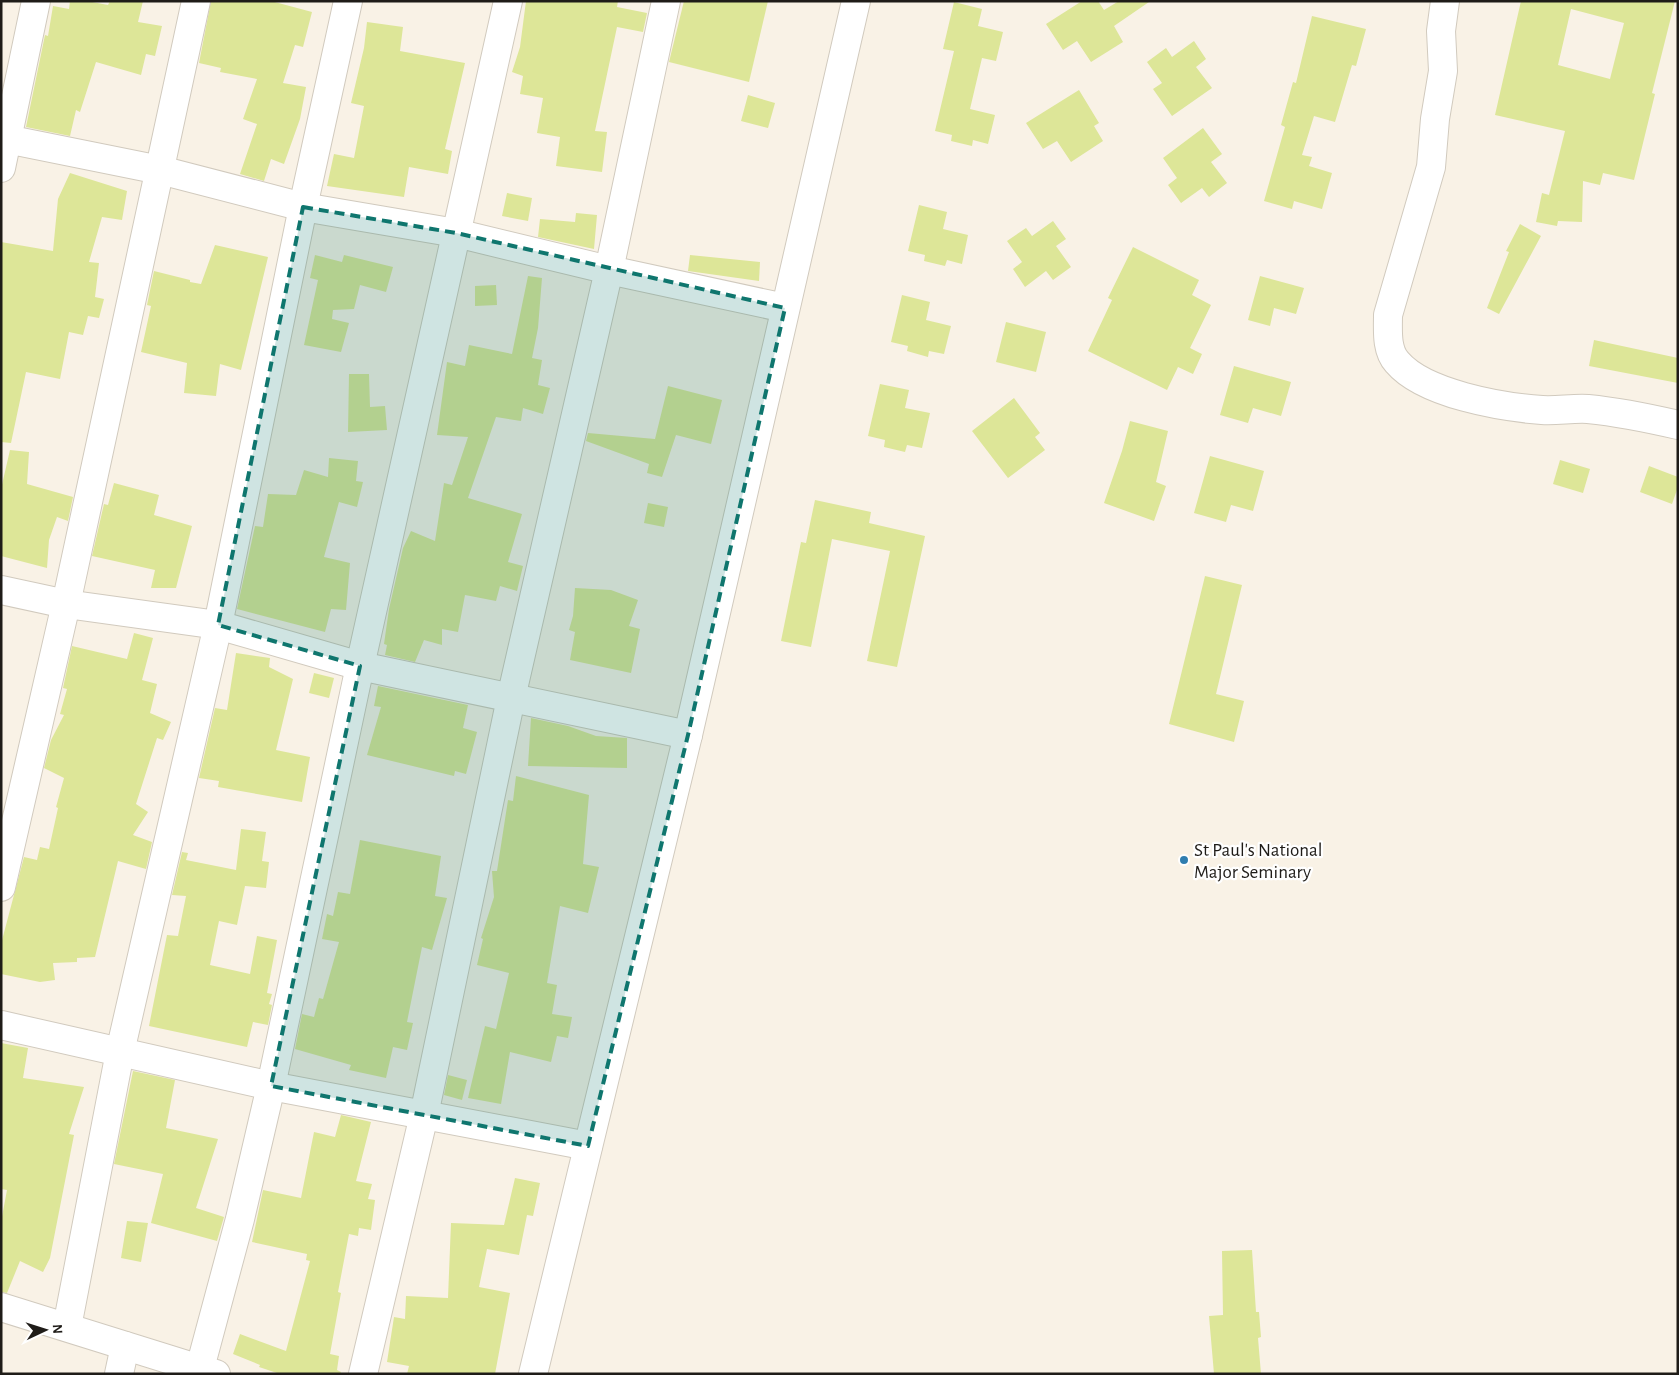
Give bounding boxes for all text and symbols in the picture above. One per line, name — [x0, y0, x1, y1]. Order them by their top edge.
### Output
place label: St Paul's National Major Seminary — [1194, 841, 1322, 882]
marker: St Paul's National Major Seminary — [1178, 854, 1190, 866]
north arrow — [20, 1305, 70, 1355]
text: N — [50, 1324, 64, 1335]

